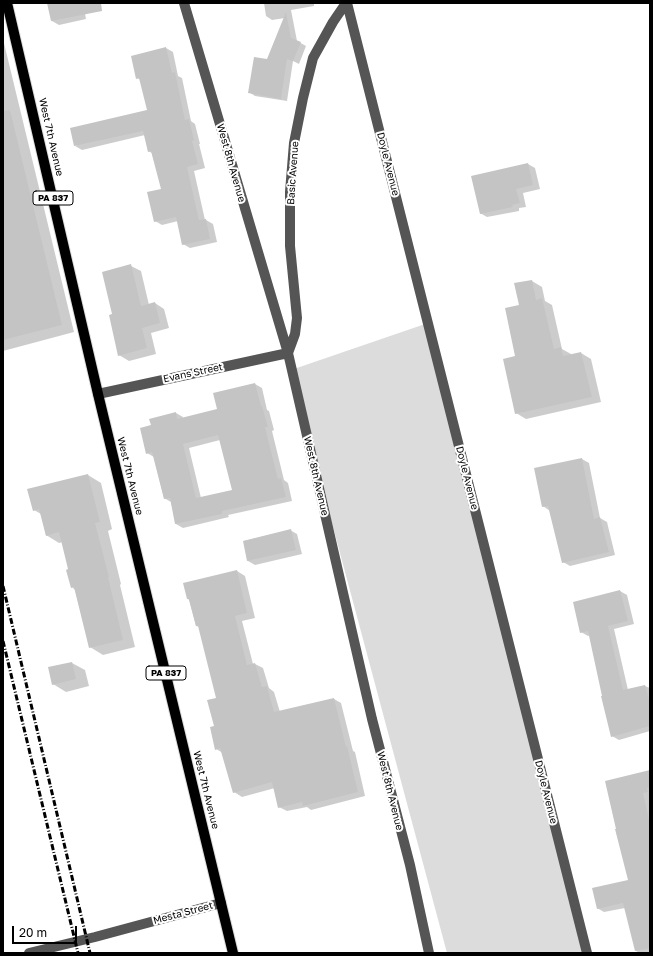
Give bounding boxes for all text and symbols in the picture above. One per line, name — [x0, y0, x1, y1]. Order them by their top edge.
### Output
street label: West 7th Avenue — [36, 97, 66, 177]
street label: West 8th Avenue — [214, 122, 248, 204]
street label: Doyle Avenue — [374, 131, 402, 197]
street label: Basic Avenue — [285, 141, 301, 205]
road number: PA 837 — [33, 191, 73, 205]
street label: Evans Street — [162, 361, 224, 385]
street label: West 8th Avenue — [301, 435, 331, 517]
street label: West 7th Avenue — [114, 436, 146, 516]
street label: Doyle Avenue — [453, 445, 481, 511]
road number: PA 837 — [146, 666, 186, 680]
street label: West 7th Avenue — [190, 750, 222, 830]
street label: West 8th Avenue — [374, 750, 406, 832]
street label: Doyle Avenue — [532, 759, 560, 825]
street label: Mesta Street — [152, 899, 214, 927]
scale bar — [14, 918, 79, 944]
text: 20 m — [19, 925, 47, 940]

